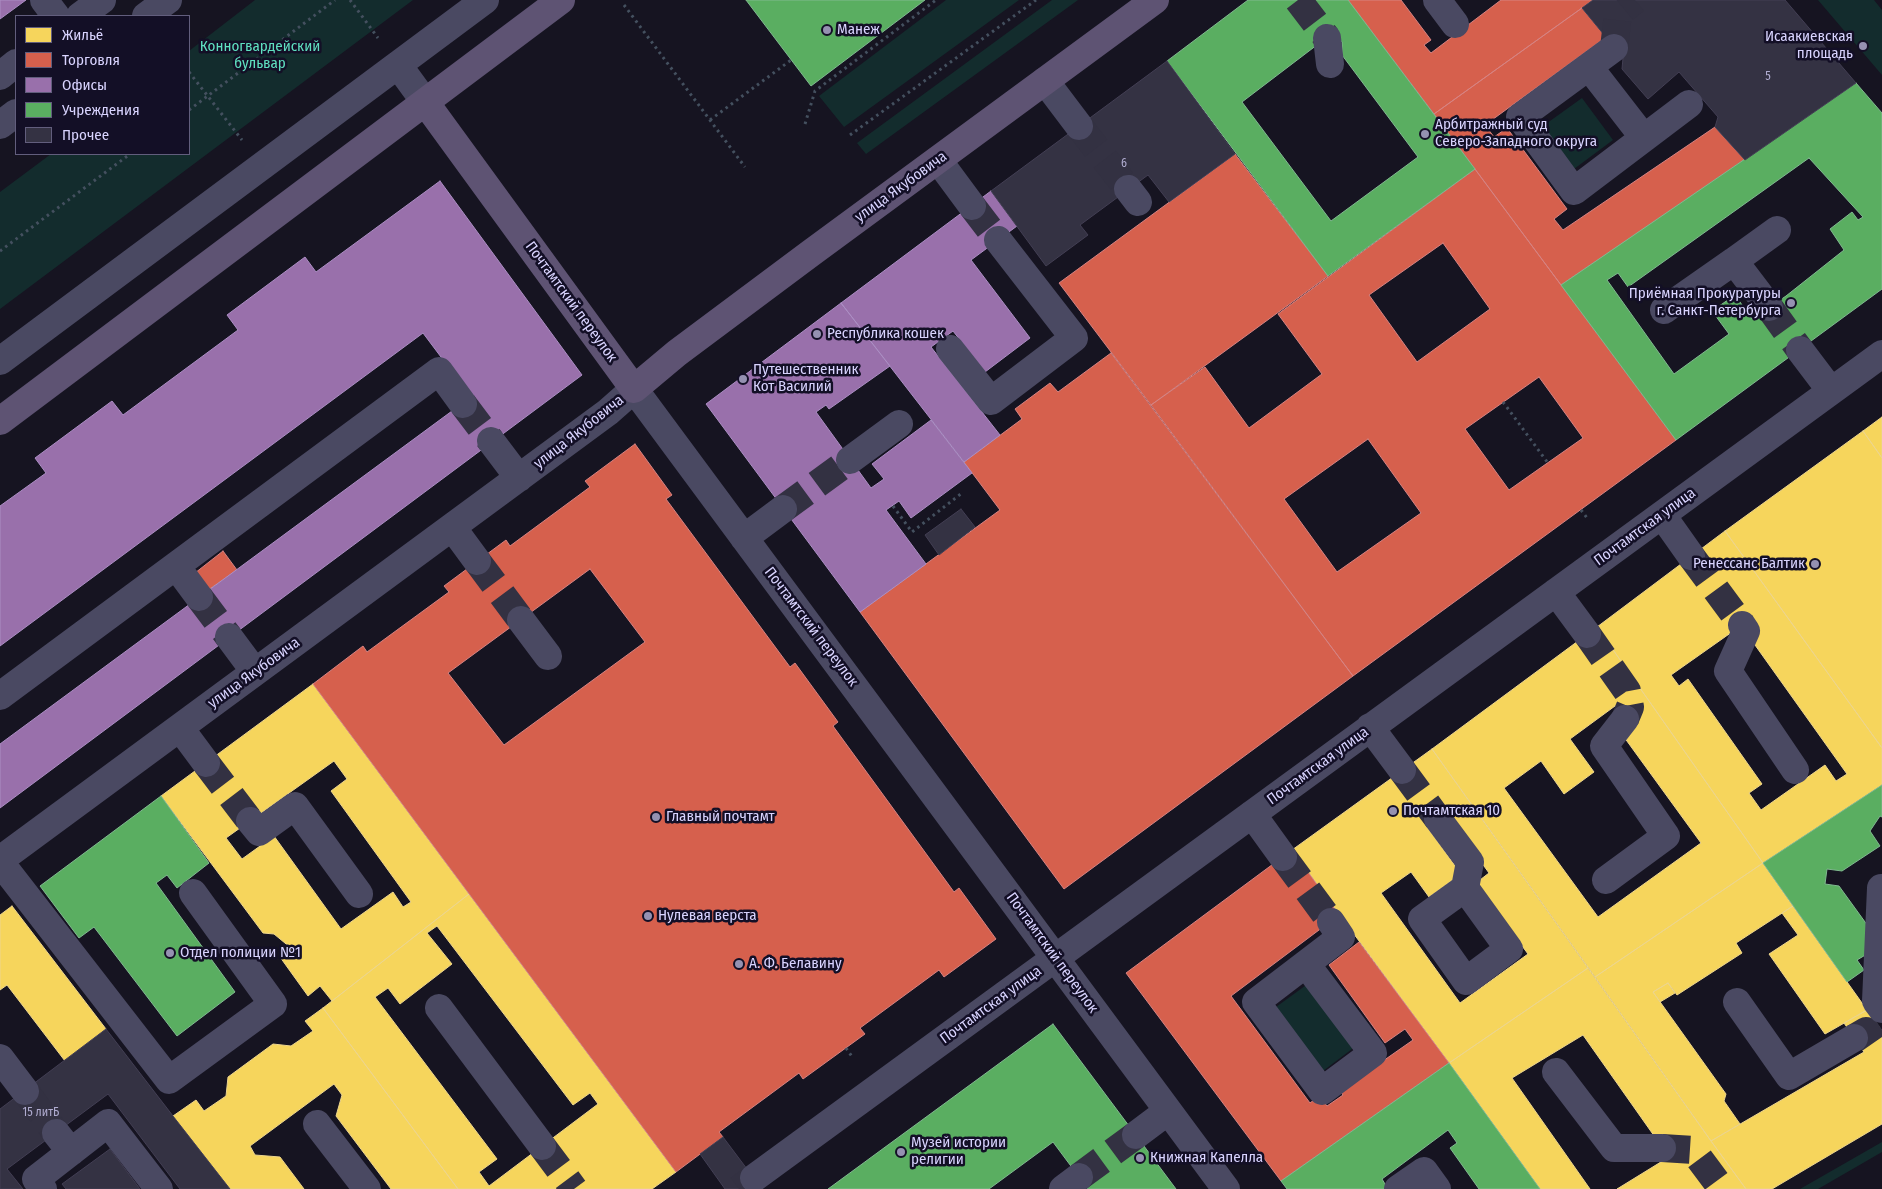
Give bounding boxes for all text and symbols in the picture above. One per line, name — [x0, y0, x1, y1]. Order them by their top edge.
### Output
legend — [15, 15, 190, 155]
place label: Манеж — [837, 21, 880, 39]
marker: Манеж — [821, 24, 833, 36]
text: Жильё — [62, 26, 103, 44]
place label: Исаакиевская площадь — [1765, 28, 1853, 63]
park label: Конногвардейский бульвар — [200, 38, 320, 73]
marker: Исаакиевская площадь — [1857, 40, 1869, 52]
text: Торговля — [62, 51, 120, 69]
house number: 5 — [1765, 70, 1771, 84]
text: Офисы — [62, 76, 107, 94]
text: Учреждения — [62, 101, 140, 119]
place label: Арбитражный суд Северо-Западного округа — [1435, 116, 1597, 151]
text: Прочее — [62, 126, 109, 144]
marker: Арбитражный суд Северо-Западного округа — [1419, 128, 1431, 140]
street label: улица Якубовича — [852, 148, 950, 226]
house number: 6 — [1121, 157, 1127, 171]
street label: Почтамтский переулок — [521, 238, 621, 366]
place label: Приёмная Прокуратуры г. Санкт-Петербурга — [1629, 285, 1781, 320]
marker: Приёмная Прокуратуры г. Санкт-Петербурга — [1785, 297, 1797, 309]
place label: Республика кошек — [827, 325, 944, 343]
marker: Республика кошек — [811, 328, 823, 340]
place label: Путешественник Кот Василий — [753, 361, 858, 396]
marker: Путешественник Кот Василий — [737, 373, 749, 385]
street label: улица Якубовича — [530, 391, 628, 473]
street label: Почтамтская улица — [1591, 484, 1699, 570]
place label: Ренессанс Балтик — [1693, 555, 1805, 573]
marker: Ренессанс Балтик — [1809, 558, 1821, 570]
street label: Почтамтский переулок — [760, 564, 862, 690]
street label: улица Якубовича — [205, 634, 303, 712]
street label: Почтамтская улица — [1264, 723, 1372, 809]
place label: Почтамтская 10 — [1403, 802, 1500, 820]
marker: Почтамтская 10 — [1387, 805, 1399, 817]
place label: Главный почтамт — [666, 808, 775, 826]
marker: Главный почтамт — [650, 811, 662, 823]
street label: Почтамтский переулок — [1002, 889, 1102, 1017]
place label: Нулевая верста — [658, 907, 757, 925]
marker: Нулевая верста — [642, 910, 654, 922]
place label: Отдел полиции №1 — [180, 944, 301, 962]
marker: Отдел полиции №1 — [164, 947, 176, 959]
place label: А. Ф. Белавину — [749, 955, 842, 973]
marker: А. Ф. Белавину — [733, 958, 745, 970]
street label: Почтамтская улица — [937, 962, 1045, 1048]
house number: 15 литБ — [23, 1106, 59, 1120]
place label: Музей истории религии — [911, 1134, 1006, 1169]
marker: Музей истории религии — [895, 1146, 907, 1158]
place label: Книжная Капелла — [1150, 1149, 1263, 1167]
marker: Книжная Капелла — [1134, 1152, 1146, 1164]

